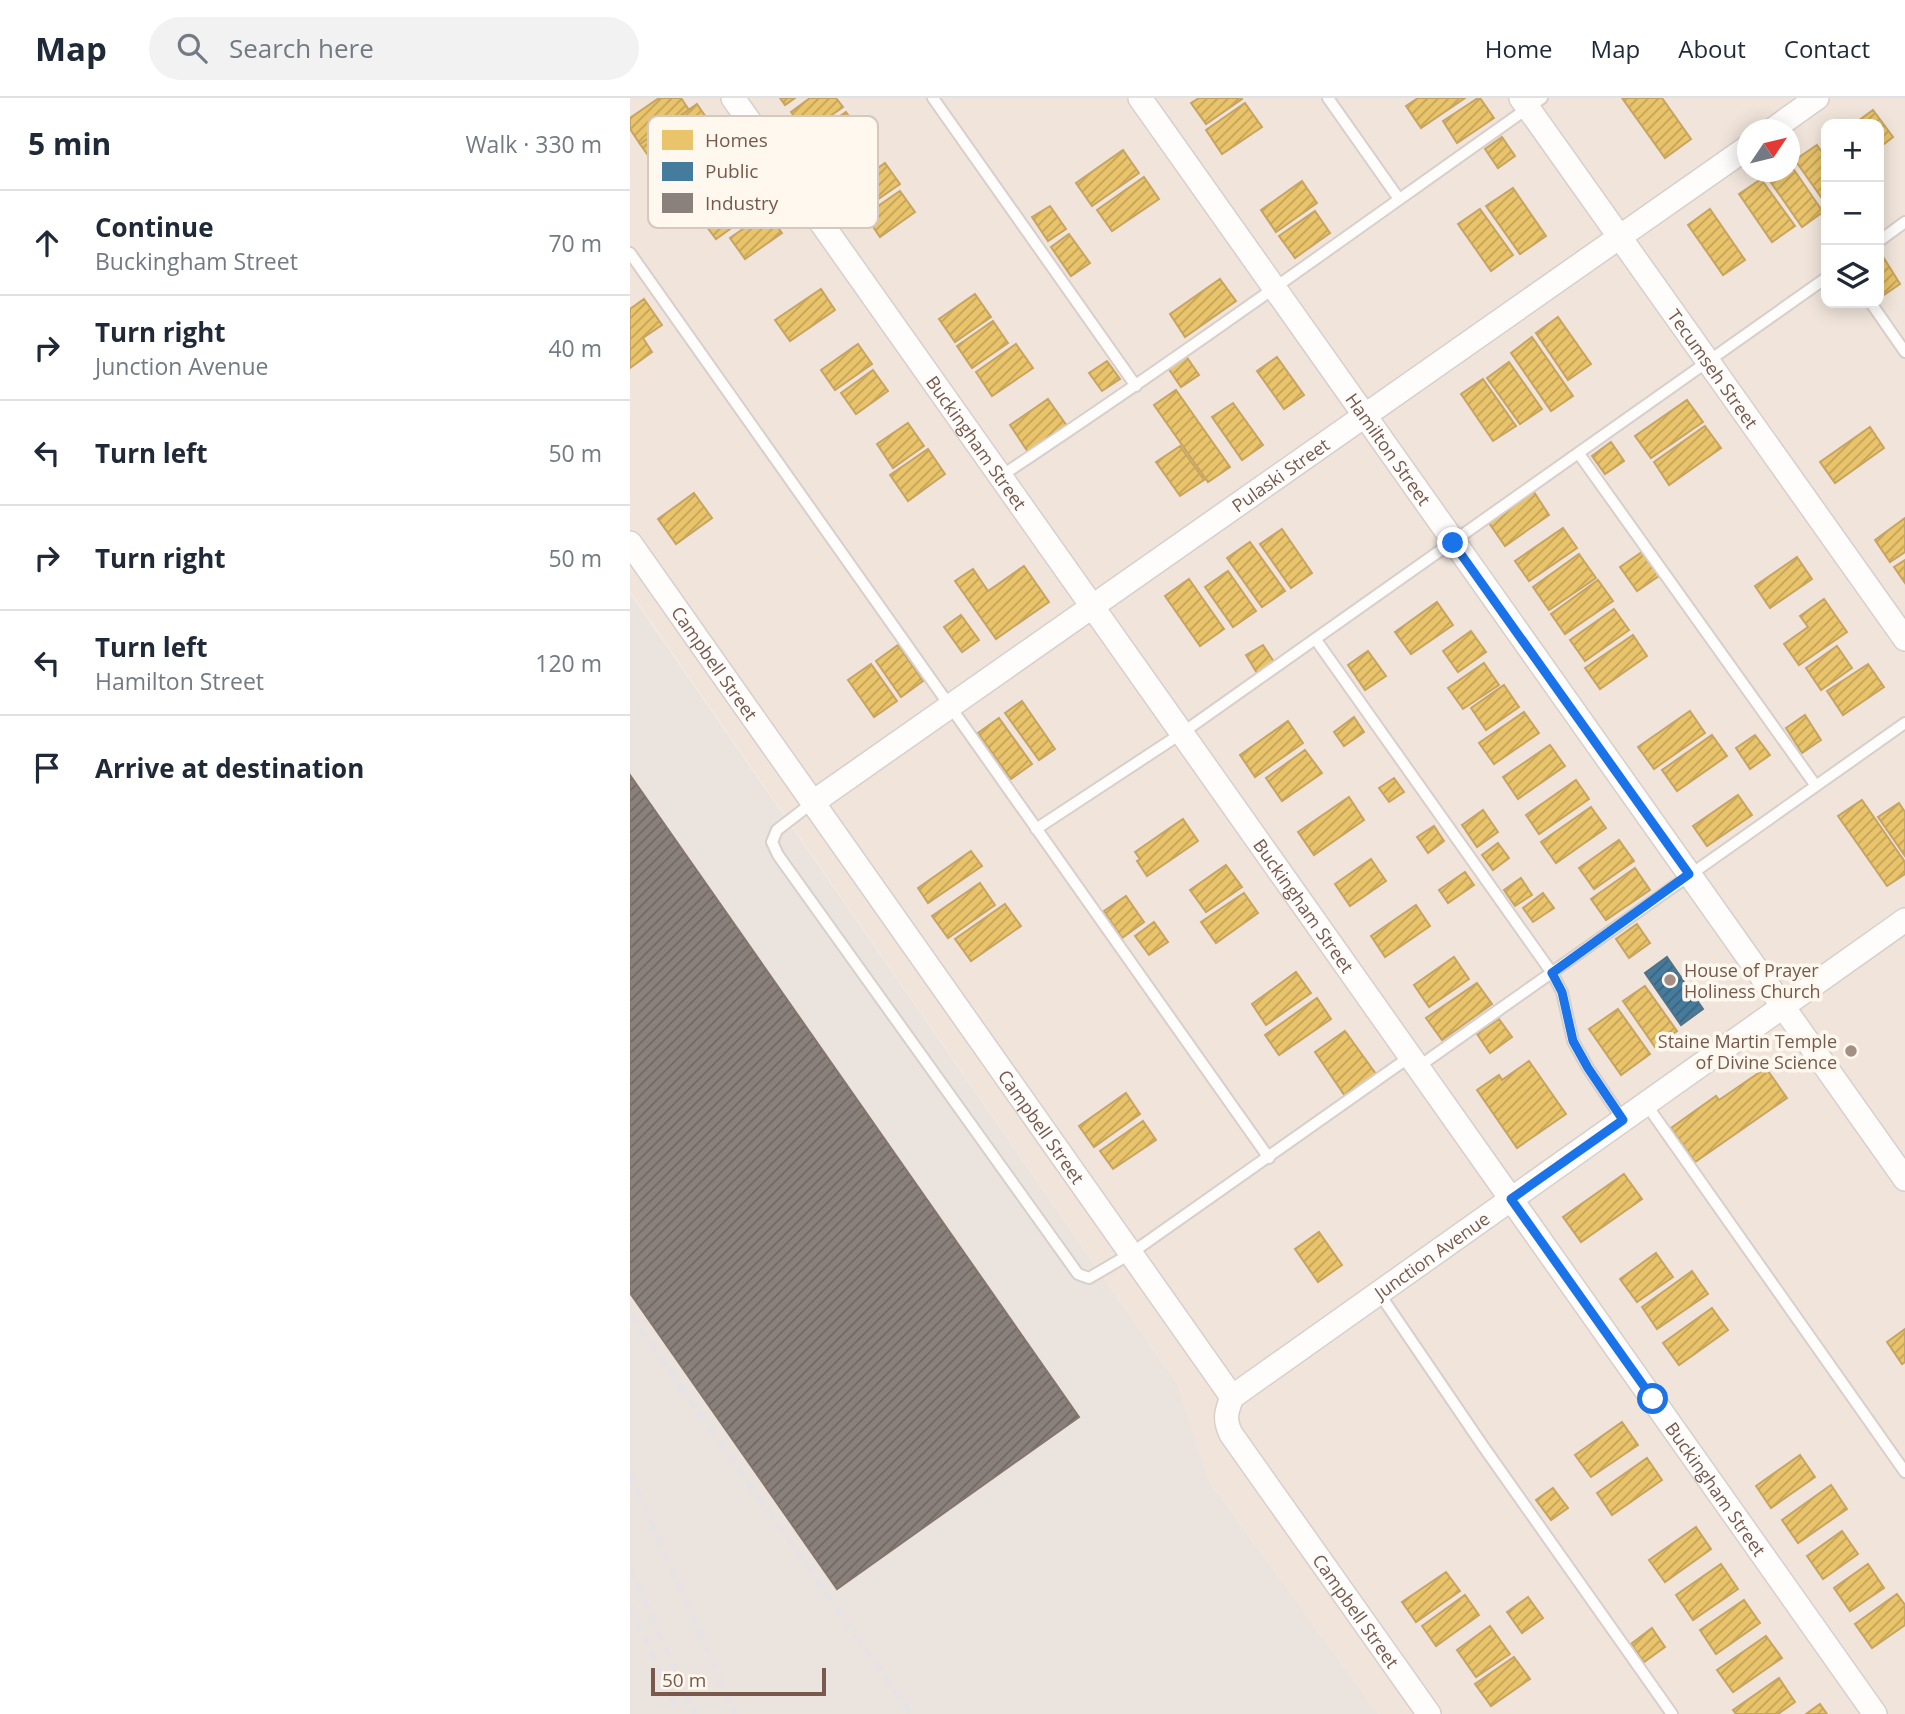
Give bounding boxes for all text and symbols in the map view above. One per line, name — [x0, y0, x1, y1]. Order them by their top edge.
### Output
search box — [149, 17, 639, 80]
text: Map — [35, 26, 107, 71]
icon: search — [173, 29, 211, 67]
text: Search here — [229, 30, 374, 66]
text: Home — [1485, 32, 1553, 65]
text: Map — [1591, 32, 1640, 65]
text: About — [1678, 32, 1746, 65]
text: Contact — [1784, 32, 1870, 65]
legend — [648, 116, 878, 228]
north arrow — [1737, 119, 1800, 182]
map controls — [1821, 119, 1884, 308]
button: + — [1821, 119, 1884, 182]
text: 5 min — [28, 123, 111, 164]
text: Homes — [705, 127, 768, 153]
text: Walk · 330 m — [465, 128, 602, 160]
text: Public — [705, 158, 758, 184]
button: − — [1821, 182, 1884, 245]
text: Industry — [705, 190, 779, 216]
text: Continue — [95, 209, 214, 245]
icon: ahead — [28, 224, 66, 262]
text: 70 m — [548, 227, 602, 259]
text: Buckingham Street — [95, 245, 298, 277]
button: layers — [1821, 245, 1884, 308]
street label: Tecumseh Street — [1663, 304, 1764, 433]
text: Turn right — [95, 314, 226, 350]
icon: right — [28, 329, 66, 367]
text: 40 m — [548, 332, 602, 364]
text: Junction Avenue — [95, 350, 268, 382]
street label: Buckingham Street — [921, 371, 1032, 514]
street label: Hamilton Street — [1340, 388, 1436, 510]
street label: Pulaski Street — [1227, 432, 1334, 517]
icon: left — [28, 434, 66, 472]
text: Turn left — [95, 435, 207, 471]
text: 50 m — [548, 437, 602, 469]
route end — [1437, 527, 1468, 558]
icon: right — [28, 539, 66, 577]
text: Turn right — [95, 540, 226, 576]
text: 50 m — [548, 542, 602, 574]
street label: Campbell Street — [666, 601, 763, 725]
text: Turn left — [95, 629, 207, 665]
icon: left — [28, 644, 66, 682]
text: 120 m — [535, 647, 602, 679]
text: Hamilton Street — [95, 665, 264, 697]
icon: arrive — [28, 749, 66, 787]
text: Arrive at destination — [95, 750, 364, 786]
street label: Buckingham Street — [1248, 834, 1359, 977]
place label: House of Prayer Holiness Church — [1684, 958, 1821, 1003]
marker: House of Prayer Holiness Church — [1662, 972, 1678, 988]
place label: Staine Martin Temple of Divine Science — [1658, 1029, 1837, 1074]
marker: Staine Martin Temple of Divine Science — [1843, 1043, 1859, 1059]
street label: Campbell Street — [993, 1065, 1090, 1188]
street label: Junction Avenue — [1368, 1206, 1494, 1306]
route start — [1637, 1383, 1668, 1414]
street label: Buckingham Street — [1660, 1417, 1771, 1561]
street label: Campbell Street — [1308, 1549, 1405, 1673]
scale bar — [651, 1665, 826, 1697]
text: 50 m — [662, 1667, 706, 1693]

